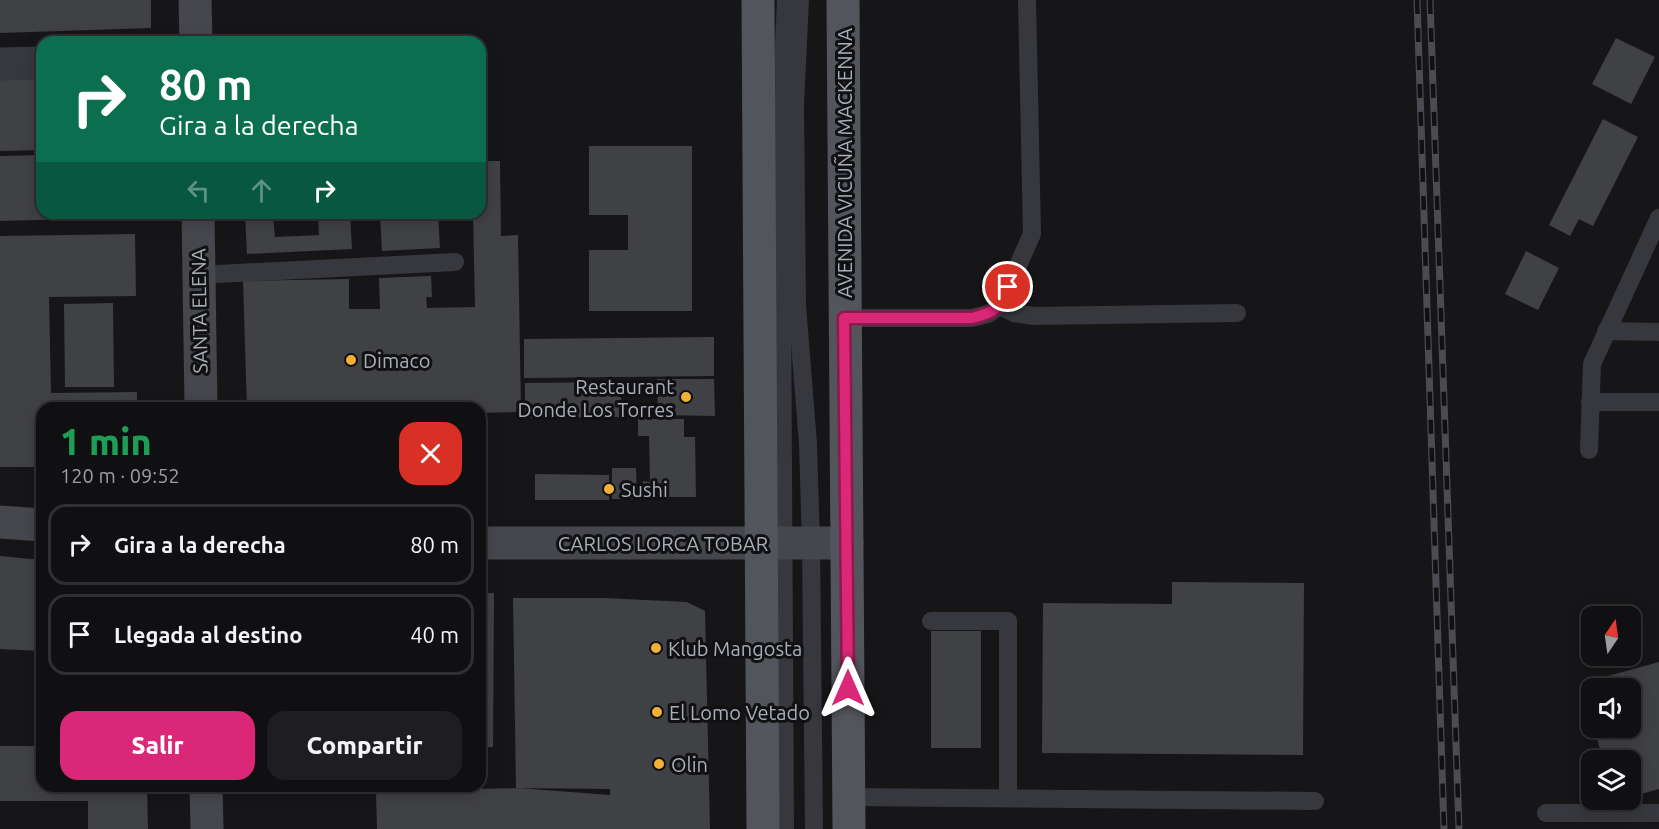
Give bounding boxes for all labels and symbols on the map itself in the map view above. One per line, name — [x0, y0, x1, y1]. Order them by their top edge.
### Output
street label: AVENIDA VICUÑA MACKENNA — [833, 28, 856, 298]
street label: SANTA ELENA — [186, 248, 212, 374]
pin — [982, 261, 1033, 312]
place label: Dimaco — [363, 349, 430, 372]
marker: Dimaco — [344, 353, 358, 367]
place label: Restaurant Donde Los Torres — [518, 375, 674, 421]
marker: Restaurant Donde Los Torres — [679, 390, 693, 404]
place label: Sushi — [621, 478, 668, 501]
marker: Sushi — [602, 482, 616, 496]
street label: CARLOS LORCA TOBAR — [558, 532, 768, 555]
north arrow — [1581, 606, 1641, 666]
place label: Klub Mangosta — [668, 637, 802, 660]
marker: Klub Mangosta — [649, 641, 663, 655]
position arrow — [816, 656, 880, 720]
place label: El Lomo Vetado — [669, 701, 810, 724]
marker: El Lomo Vetado — [650, 705, 664, 719]
place label: Olin — [671, 753, 708, 776]
marker: Olin — [652, 757, 666, 771]

